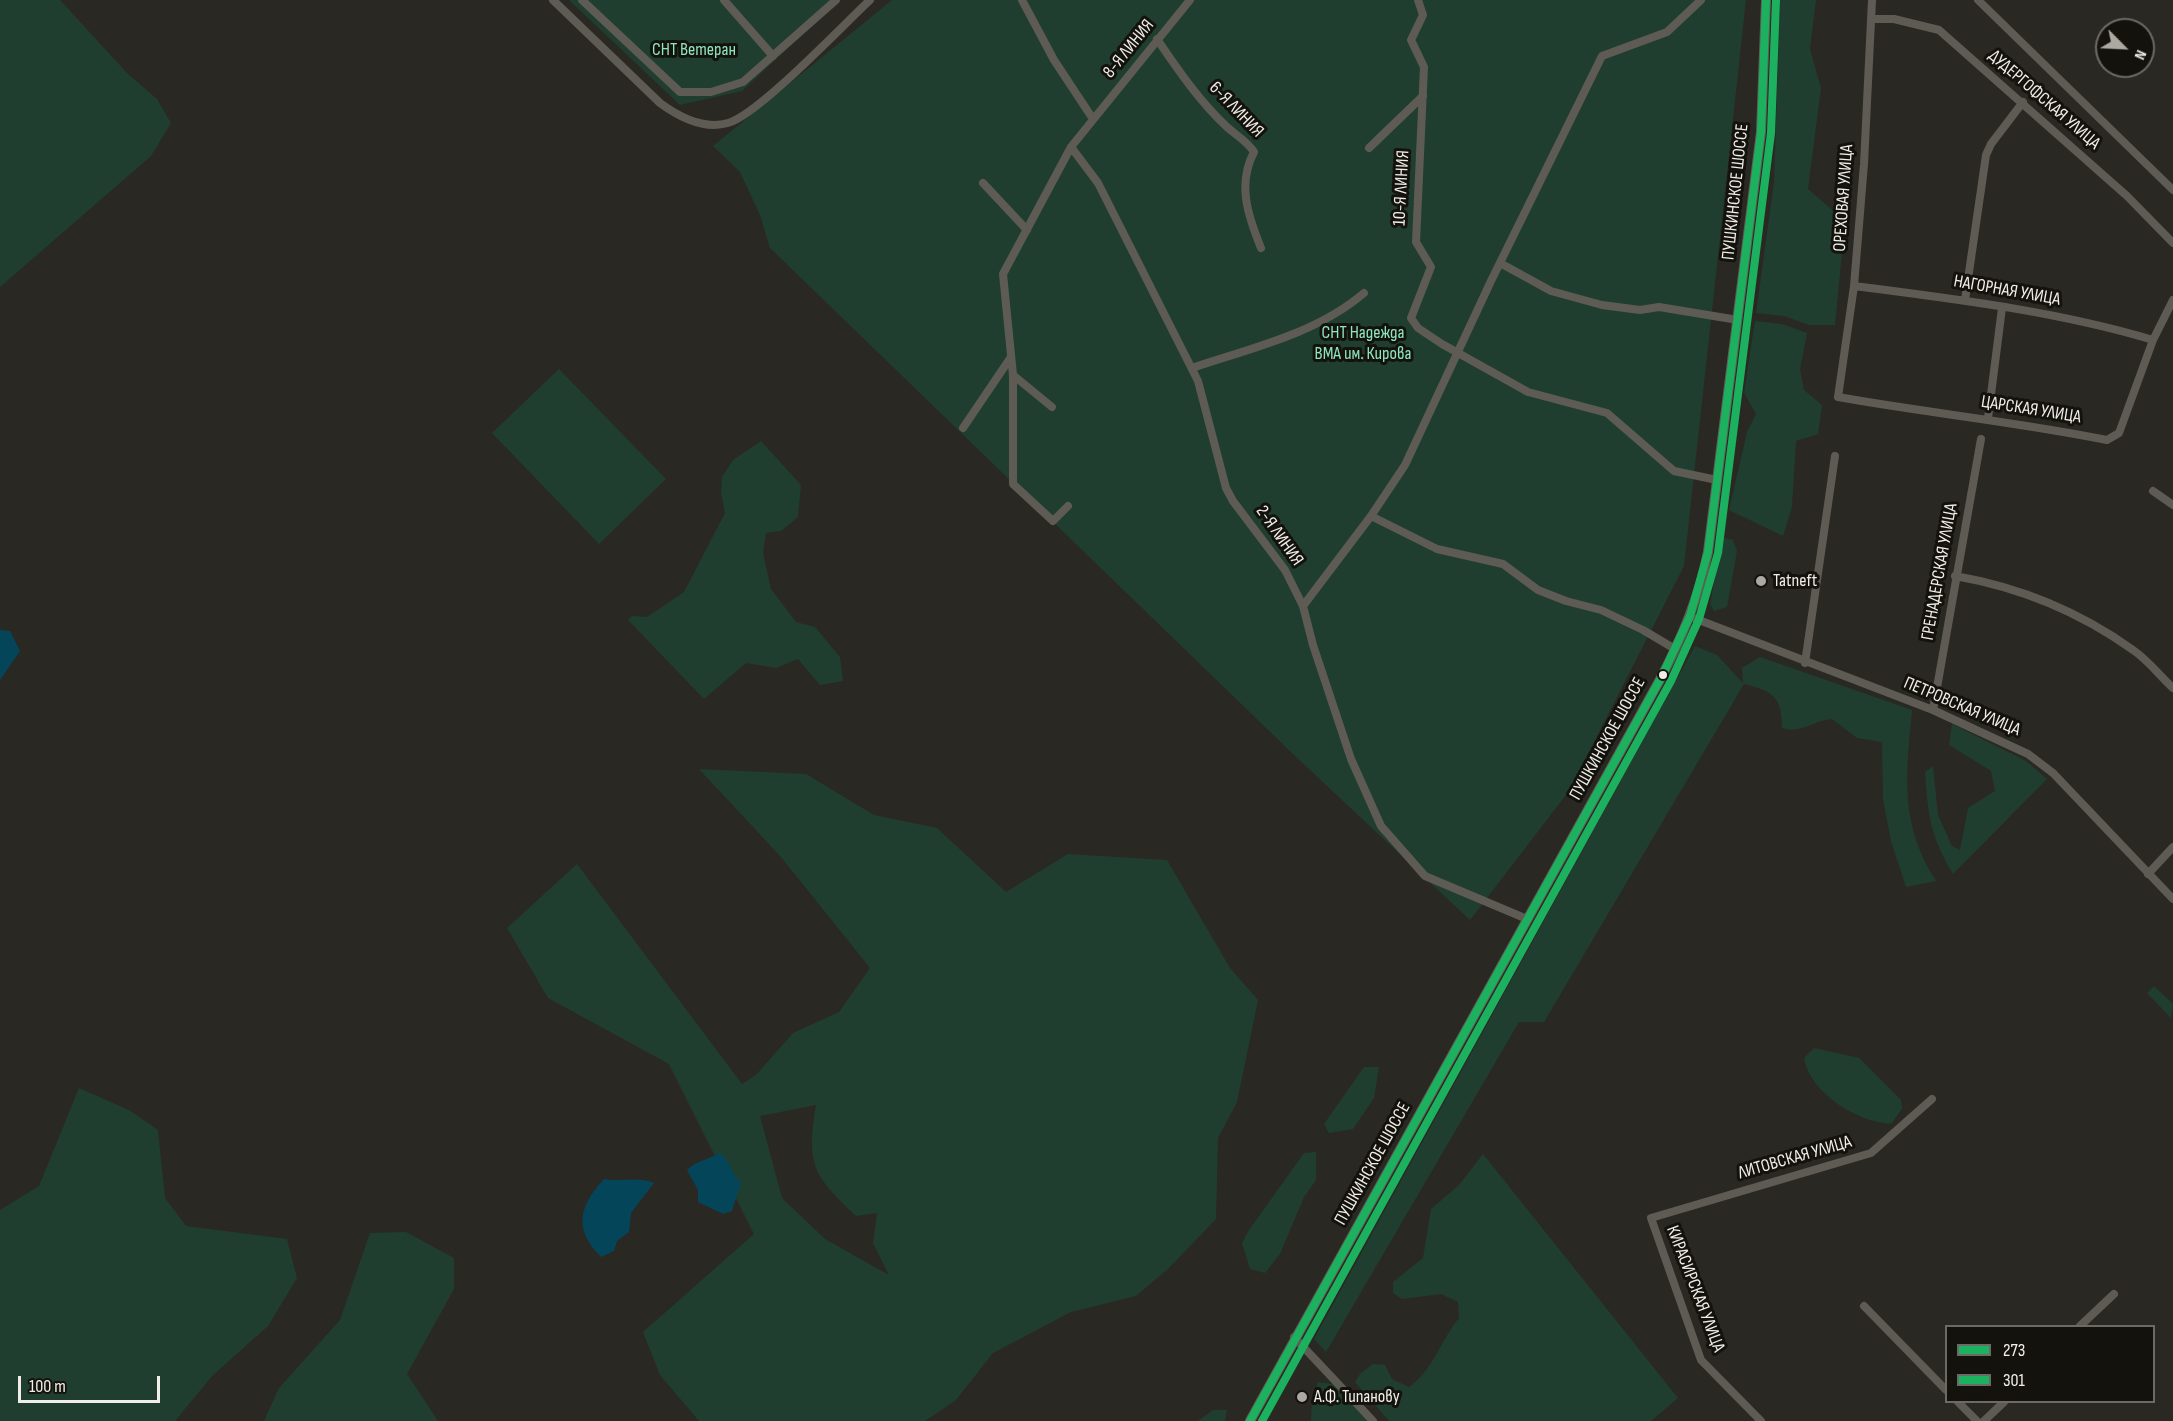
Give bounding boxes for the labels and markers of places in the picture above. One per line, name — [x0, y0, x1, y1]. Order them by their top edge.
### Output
place label: Tatneft — [1773, 570, 1817, 592]
marker: Tatneft — [1754, 574, 1768, 588]
unlabelled marker — [1657, 669, 1669, 681]
place label: А.Ф. Типанову — [1314, 1386, 1400, 1408]
marker: А.Ф. Типанову — [1295, 1390, 1309, 1404]

